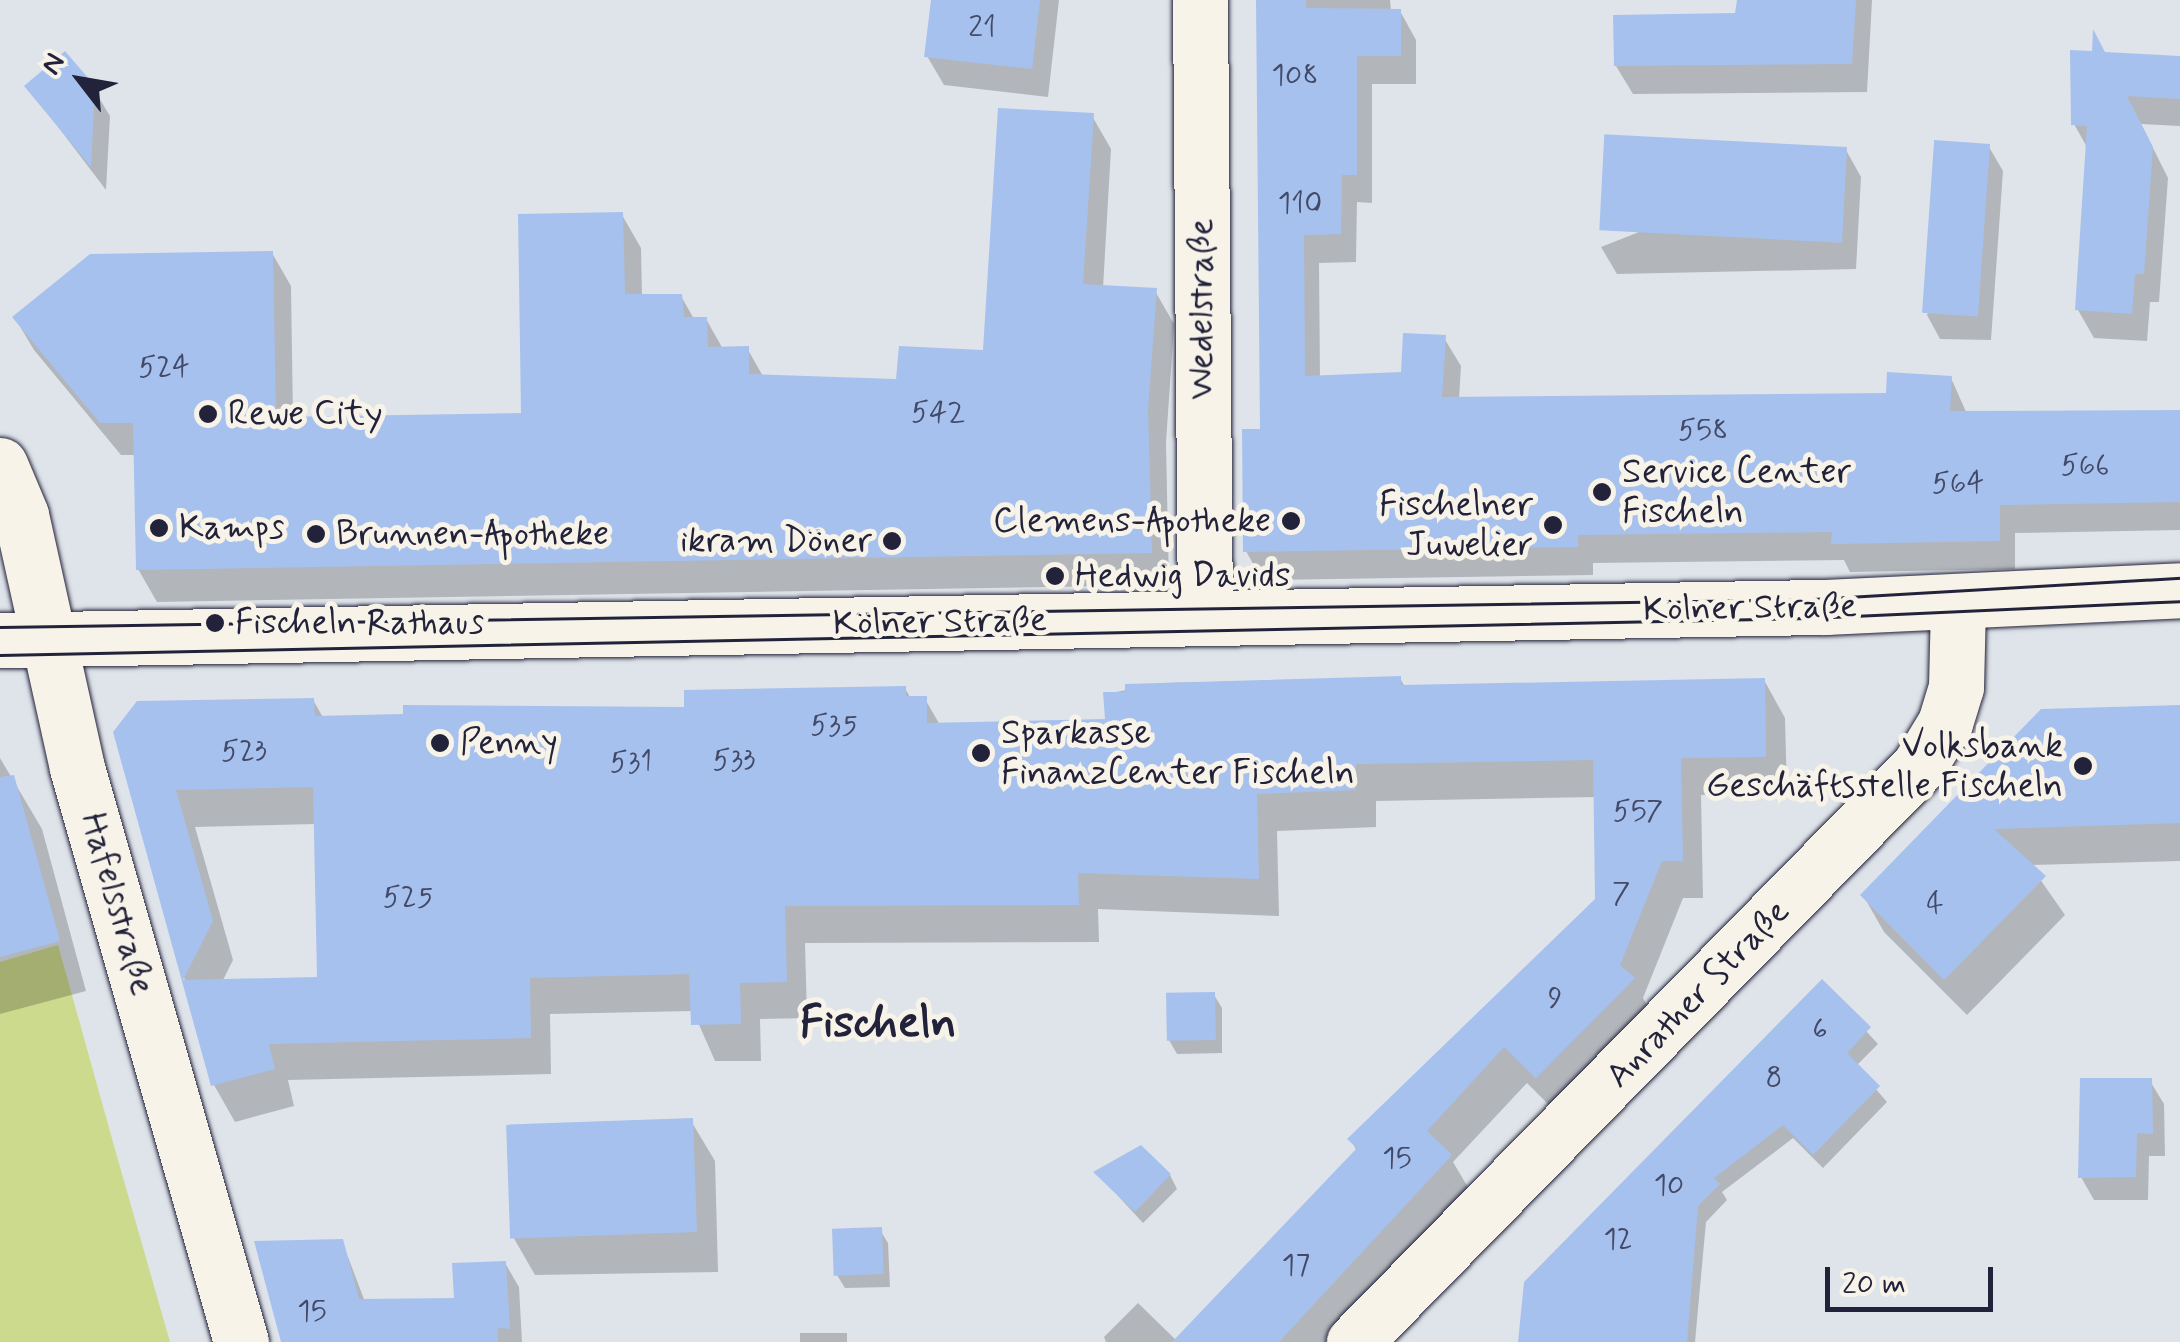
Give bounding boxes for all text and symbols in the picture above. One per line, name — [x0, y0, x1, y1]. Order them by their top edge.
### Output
house number: 21 — [968, 10, 996, 46]
north arrow — [30, 30, 130, 130]
text: N — [33, 47, 75, 82]
house number: 108 — [1272, 58, 1318, 94]
house number: 110 — [1278, 186, 1322, 222]
street label: Wedelstraße — [1181, 218, 1223, 400]
house number: 524 — [138, 350, 190, 386]
place label: Rewe City — [228, 393, 376, 435]
house number: 542 — [911, 395, 965, 431]
marker: Rewe City — [197, 403, 219, 425]
house number: 558 — [1678, 413, 1728, 449]
house number: 566 — [2061, 448, 2109, 484]
place label: Service Center Fischeln — [1622, 451, 1845, 533]
house number: 564 — [1932, 466, 1984, 502]
marker: Service Center Fischeln — [1591, 481, 1613, 503]
place label: Fischelner Juwelier — [1379, 484, 1533, 566]
place label: Clemens-Apotheke — [993, 500, 1271, 542]
place label: Kamps — [179, 507, 284, 549]
marker: Clemens-Apotheke — [1280, 510, 1302, 532]
place label: Brunnen-Apotheke — [336, 513, 609, 555]
marker: Fischelner Juwelier — [1542, 514, 1564, 536]
marker: Kamps — [148, 517, 170, 539]
place label: ikram Döner — [680, 520, 872, 562]
marker: Brunnen-Apotheke — [305, 523, 327, 545]
marker: ikram Döner — [881, 530, 903, 552]
place label: Hedwig Davids — [1075, 555, 1293, 597]
marker: Hedwig Davids — [1044, 565, 1066, 587]
street label: Kölner Straße — [1643, 585, 1857, 631]
street label: Kölner Straße — [833, 599, 1047, 645]
place label: Fischeln Rathaus — [235, 602, 480, 644]
marker: Fischeln Rathaus — [204, 612, 226, 634]
house number: 535 — [810, 708, 858, 744]
place label: Sparkasse FinanzCenter Fischeln — [1001, 712, 1354, 794]
place label: Penny — [460, 722, 558, 764]
place label: Volksbank Geschäftsstelle Fischeln — [1707, 725, 2063, 807]
marker: Penny — [429, 732, 451, 754]
house number: 523 — [221, 734, 267, 770]
marker: Sparkasse FinanzCenter Fischeln — [970, 742, 992, 764]
house number: 533 — [713, 743, 755, 779]
house number: 531 — [610, 745, 652, 781]
marker: Volksbank Geschäftsstelle Fischeln — [2072, 755, 2094, 777]
house number: 557 — [1613, 794, 1663, 830]
street label: Hafelsstraße — [71, 808, 163, 1000]
house number: 7 — [1612, 876, 1630, 912]
house number: 525 — [383, 880, 433, 916]
house number: 4 — [1926, 886, 1944, 922]
street label: Anrather Straße — [1598, 891, 1798, 1097]
house number: 9 — [1548, 981, 1562, 1017]
district label: Fischeln — [800, 997, 956, 1051]
house number: 6 — [1812, 1012, 1828, 1048]
house number: 8 — [1766, 1060, 1782, 1096]
house number: 15 — [1382, 1141, 1412, 1177]
house number: 10 — [1654, 1168, 1684, 1204]
house number: 12 — [1603, 1222, 1633, 1258]
scale bar — [1830, 1247, 1998, 1309]
house number: 17 — [1282, 1248, 1310, 1284]
text: 20 m — [1842, 1265, 1906, 1304]
house number: 15 — [297, 1294, 327, 1330]

